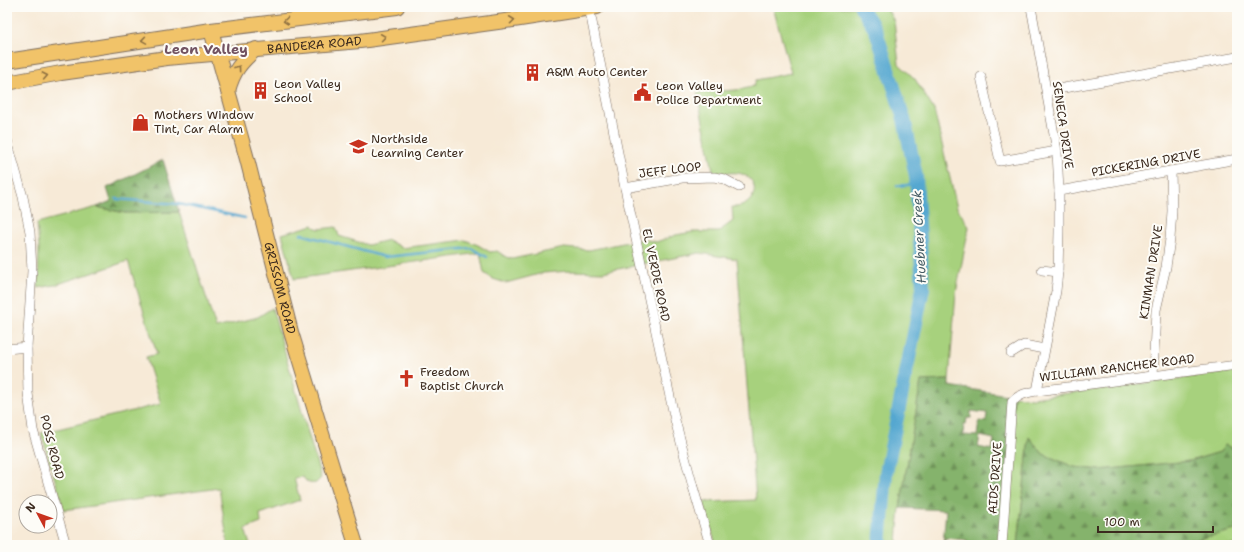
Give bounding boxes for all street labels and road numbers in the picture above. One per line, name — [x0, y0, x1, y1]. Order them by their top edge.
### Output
street label: BANDERA ROAD — [267, 33, 362, 57]
street label: SENECA DRIVE — [1049, 80, 1077, 170]
street label: PICKERING DRIVE — [1090, 146, 1202, 180]
street label: JEFF LOOP — [638, 158, 702, 182]
street label: KINMAN DRIVE — [1136, 224, 1166, 320]
street label: EL VERDE ROAD — [638, 227, 674, 323]
street label: GRISSOM ROAD — [260, 240, 299, 336]
street label: WILLIAM RANCHER ROAD — [1039, 351, 1195, 385]
street label: POSS ROAD — [36, 413, 68, 481]
street label: AIDS DRIVE — [985, 441, 1005, 515]

